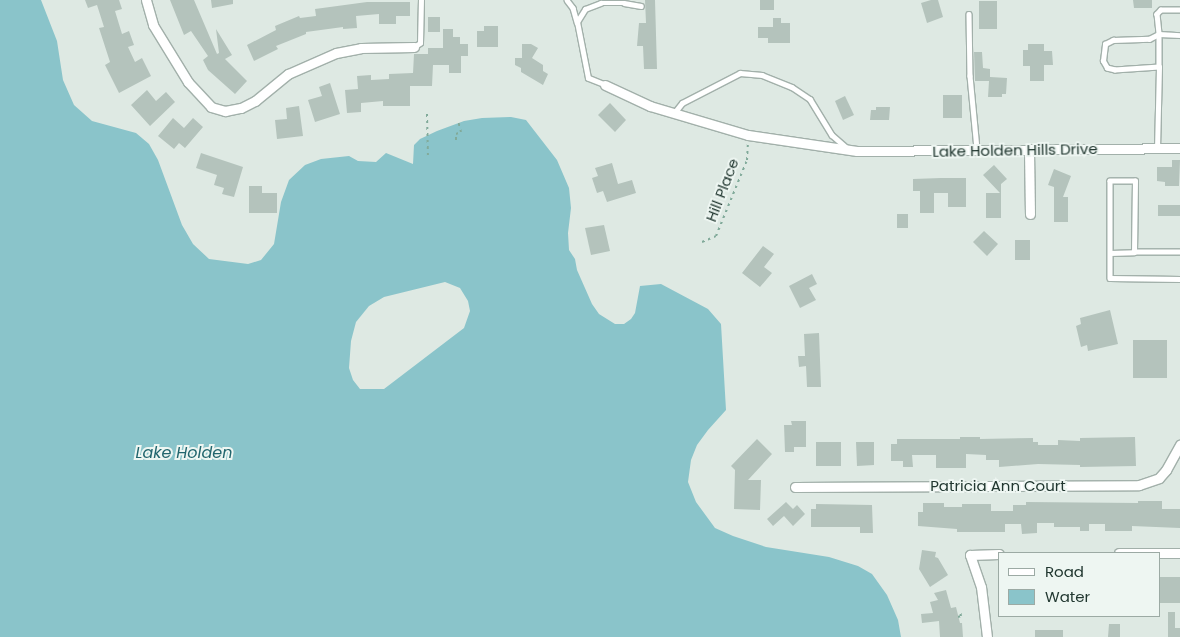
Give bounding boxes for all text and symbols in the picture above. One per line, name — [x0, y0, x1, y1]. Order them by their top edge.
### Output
street label: Lake Holden Hills Drive — [932, 140, 1098, 160]
street label: Hill Place — [702, 156, 742, 224]
water label: Lake Holden — [136, 443, 232, 463]
street label: Patricia Ann Court — [930, 477, 1066, 495]
legend — [998, 552, 1160, 617]
text: Road — [1045, 561, 1084, 582]
text: Water — [1045, 586, 1090, 607]

